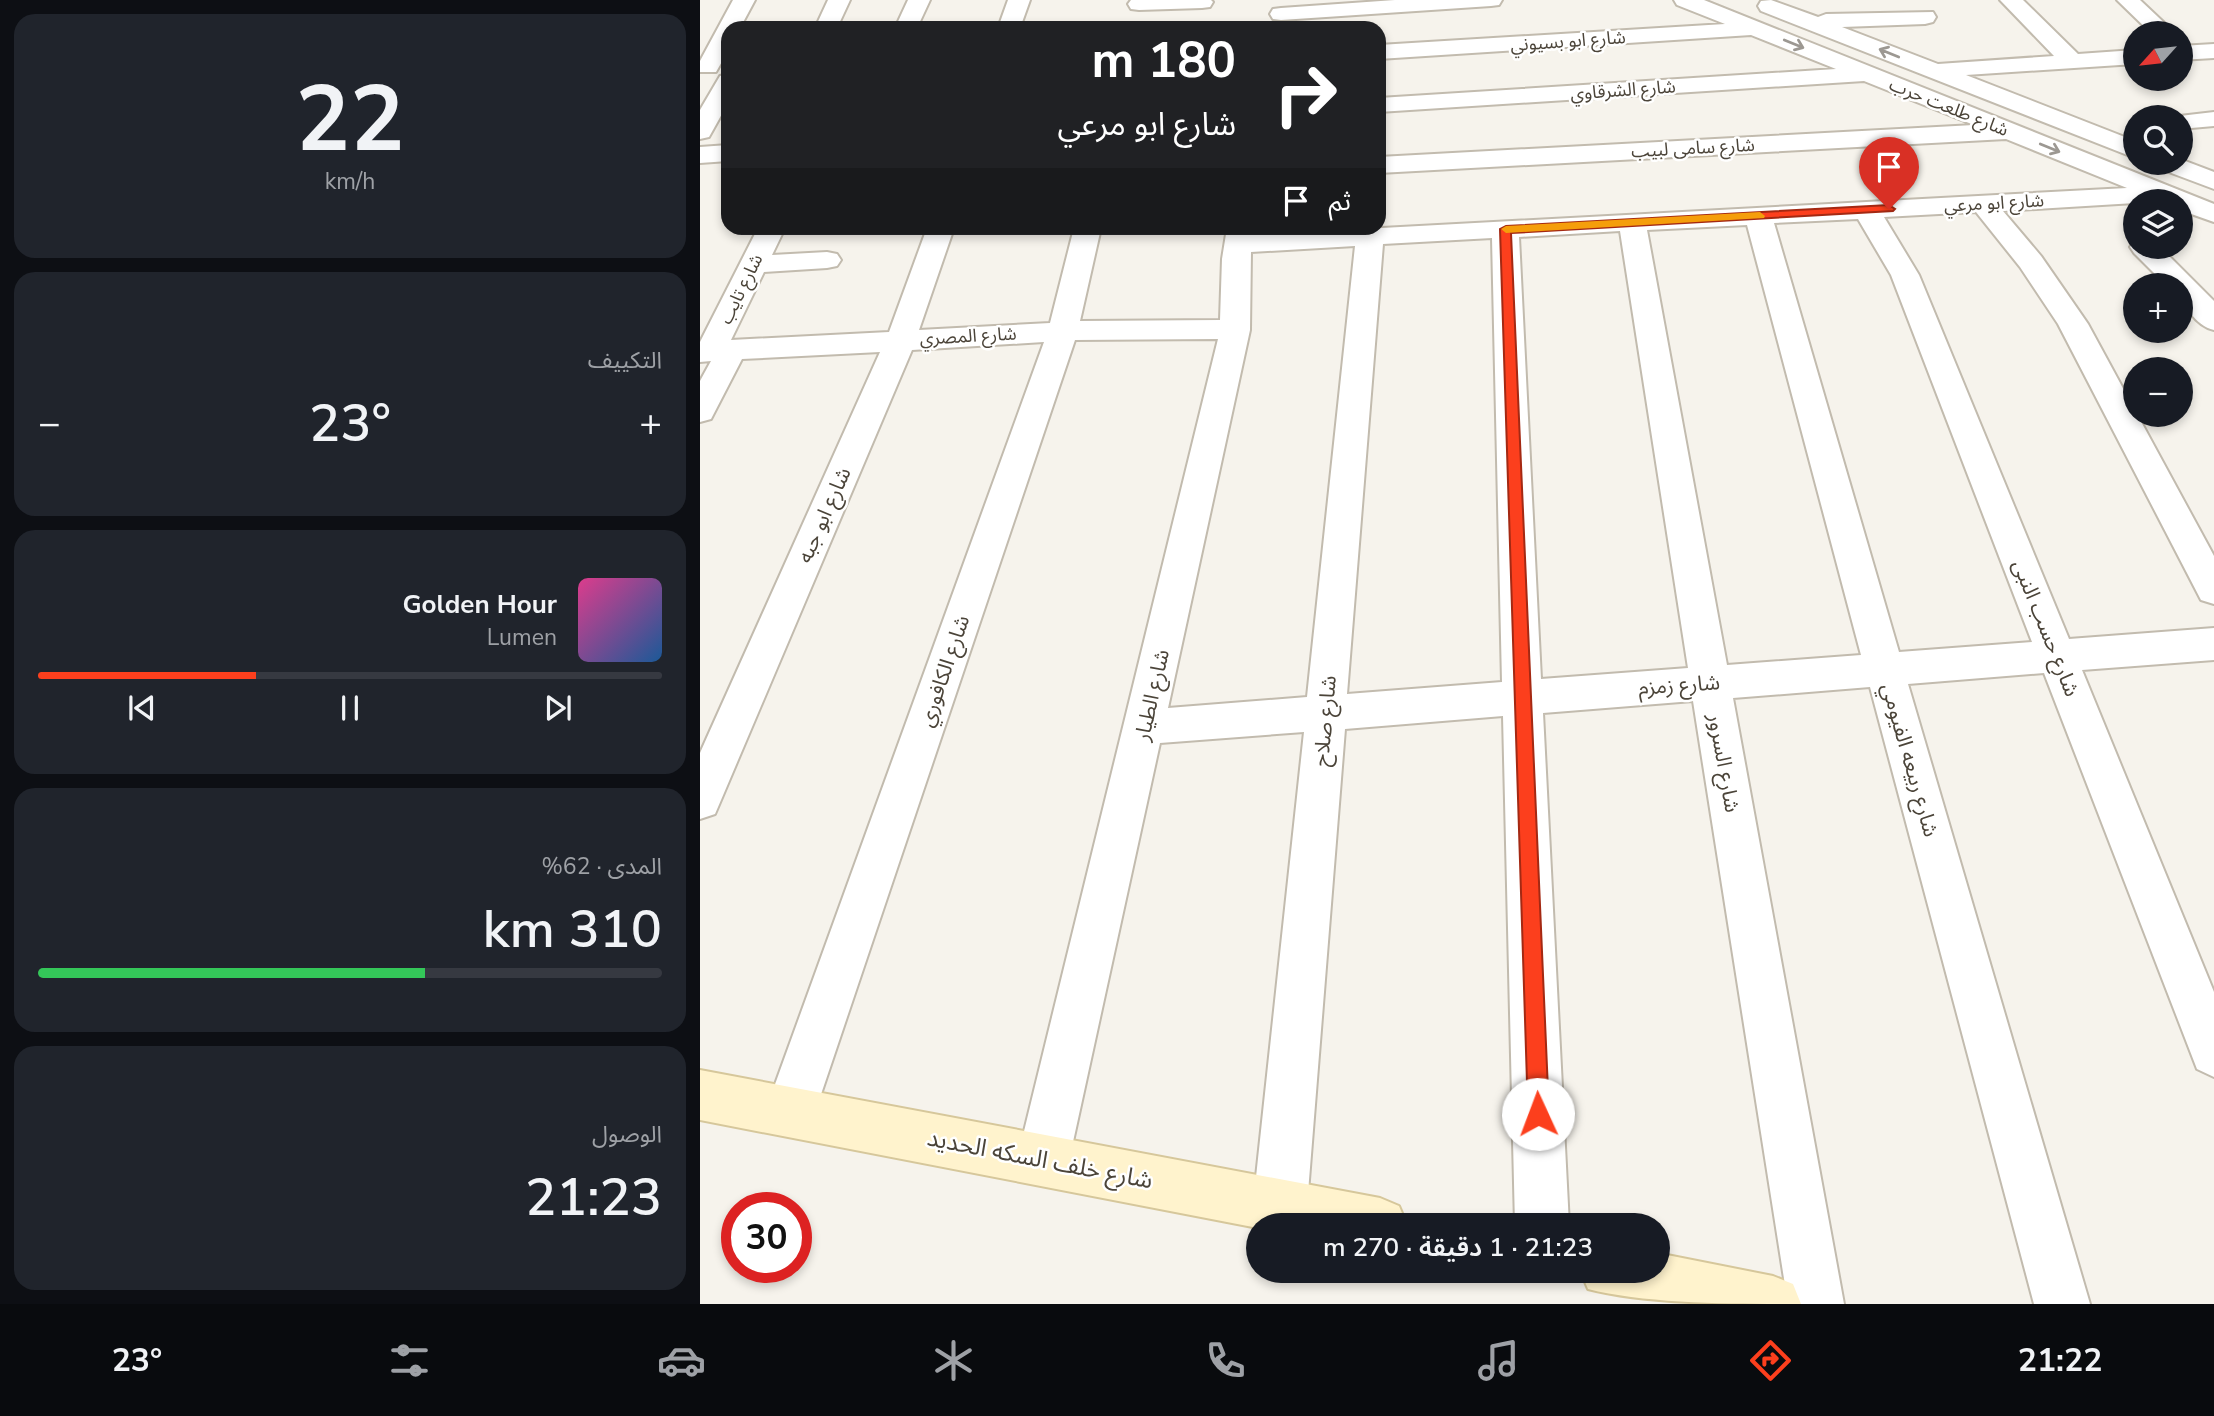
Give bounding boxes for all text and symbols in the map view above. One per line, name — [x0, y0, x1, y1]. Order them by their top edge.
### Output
north arrow — [2123, 21, 2193, 91]
map controls — [2123, 21, 2193, 427]
street label: شارع ابو بسيوني — [1510, 25, 1627, 59]
text: 180 m — [1092, 27, 1236, 94]
one-way arrow — [1782, 39, 1804, 52]
one-way arrow — [1879, 45, 1901, 58]
icon: right — [1260, 49, 1351, 140]
text: 22 — [295, 58, 405, 182]
street label: شارع طلعت حرب — [1885, 72, 2012, 144]
street label: شارع الشرقاوي — [1570, 74, 1677, 108]
text: شارع ابو مرعي — [1058, 103, 1236, 146]
button: search — [2123, 105, 2193, 175]
street label: شارع سامى لبيب — [1631, 133, 1755, 165]
pin — [1859, 137, 1919, 209]
one-way arrow — [2039, 142, 2060, 155]
icon: arrive — [1870, 148, 1908, 186]
text: km/h — [325, 166, 375, 197]
icon: arrive — [1277, 182, 1315, 220]
text: ثم — [1329, 184, 1351, 219]
street label: شارع ابو مرعي — [1943, 188, 2045, 220]
button: layers — [2123, 189, 2193, 259]
street label: شارع تايب — [714, 250, 770, 329]
button: + — [2123, 273, 2193, 343]
street label: شارع المصري — [919, 321, 1017, 353]
text: التكييف — [588, 345, 662, 376]
button: − — [2123, 357, 2193, 427]
text: 23° — [309, 388, 391, 459]
text: − — [38, 398, 61, 449]
text: + — [639, 398, 662, 449]
street label: شارع ابو جبه — [790, 463, 858, 568]
street label: شارع حسب النبى — [2005, 555, 2086, 701]
text: Golden Hour — [402, 587, 557, 622]
street label: شارع الكافوري — [912, 611, 978, 731]
text: Lumen — [487, 622, 557, 653]
street label: شارع الطيار — [1128, 646, 1177, 745]
street label: شارع زمزم — [1637, 668, 1721, 704]
street label: شارع صلاح — [1307, 674, 1344, 768]
street label: شارع ربيعه الفيومي — [1873, 680, 1945, 841]
icon: previous — [123, 689, 161, 727]
icon: pause — [331, 689, 369, 727]
icon: next — [539, 689, 577, 727]
street label: شارع السرور — [1700, 710, 1746, 815]
text: المدى · 62% — [541, 851, 662, 882]
text: 310 km — [483, 894, 662, 965]
position arrow — [1501, 1077, 1575, 1151]
text: الوصول — [592, 1119, 662, 1150]
street label: شارع خلف السكه الحديد — [924, 1121, 1156, 1198]
text: 21:23 — [525, 1162, 662, 1233]
speed limit sign: 30 — [721, 1192, 812, 1283]
text: 21:23 · 1 دقيقة · 270 m — [1323, 1230, 1593, 1265]
icon: filters — [385, 1336, 434, 1385]
icon: car — [657, 1336, 706, 1385]
icon: climate — [929, 1336, 978, 1385]
icon: phone — [1201, 1336, 1250, 1385]
icon: music — [1474, 1336, 1523, 1385]
icon: directions — [1746, 1336, 1795, 1385]
text: 23° — [112, 1339, 162, 1382]
text: 21:22 — [2018, 1339, 2102, 1382]

